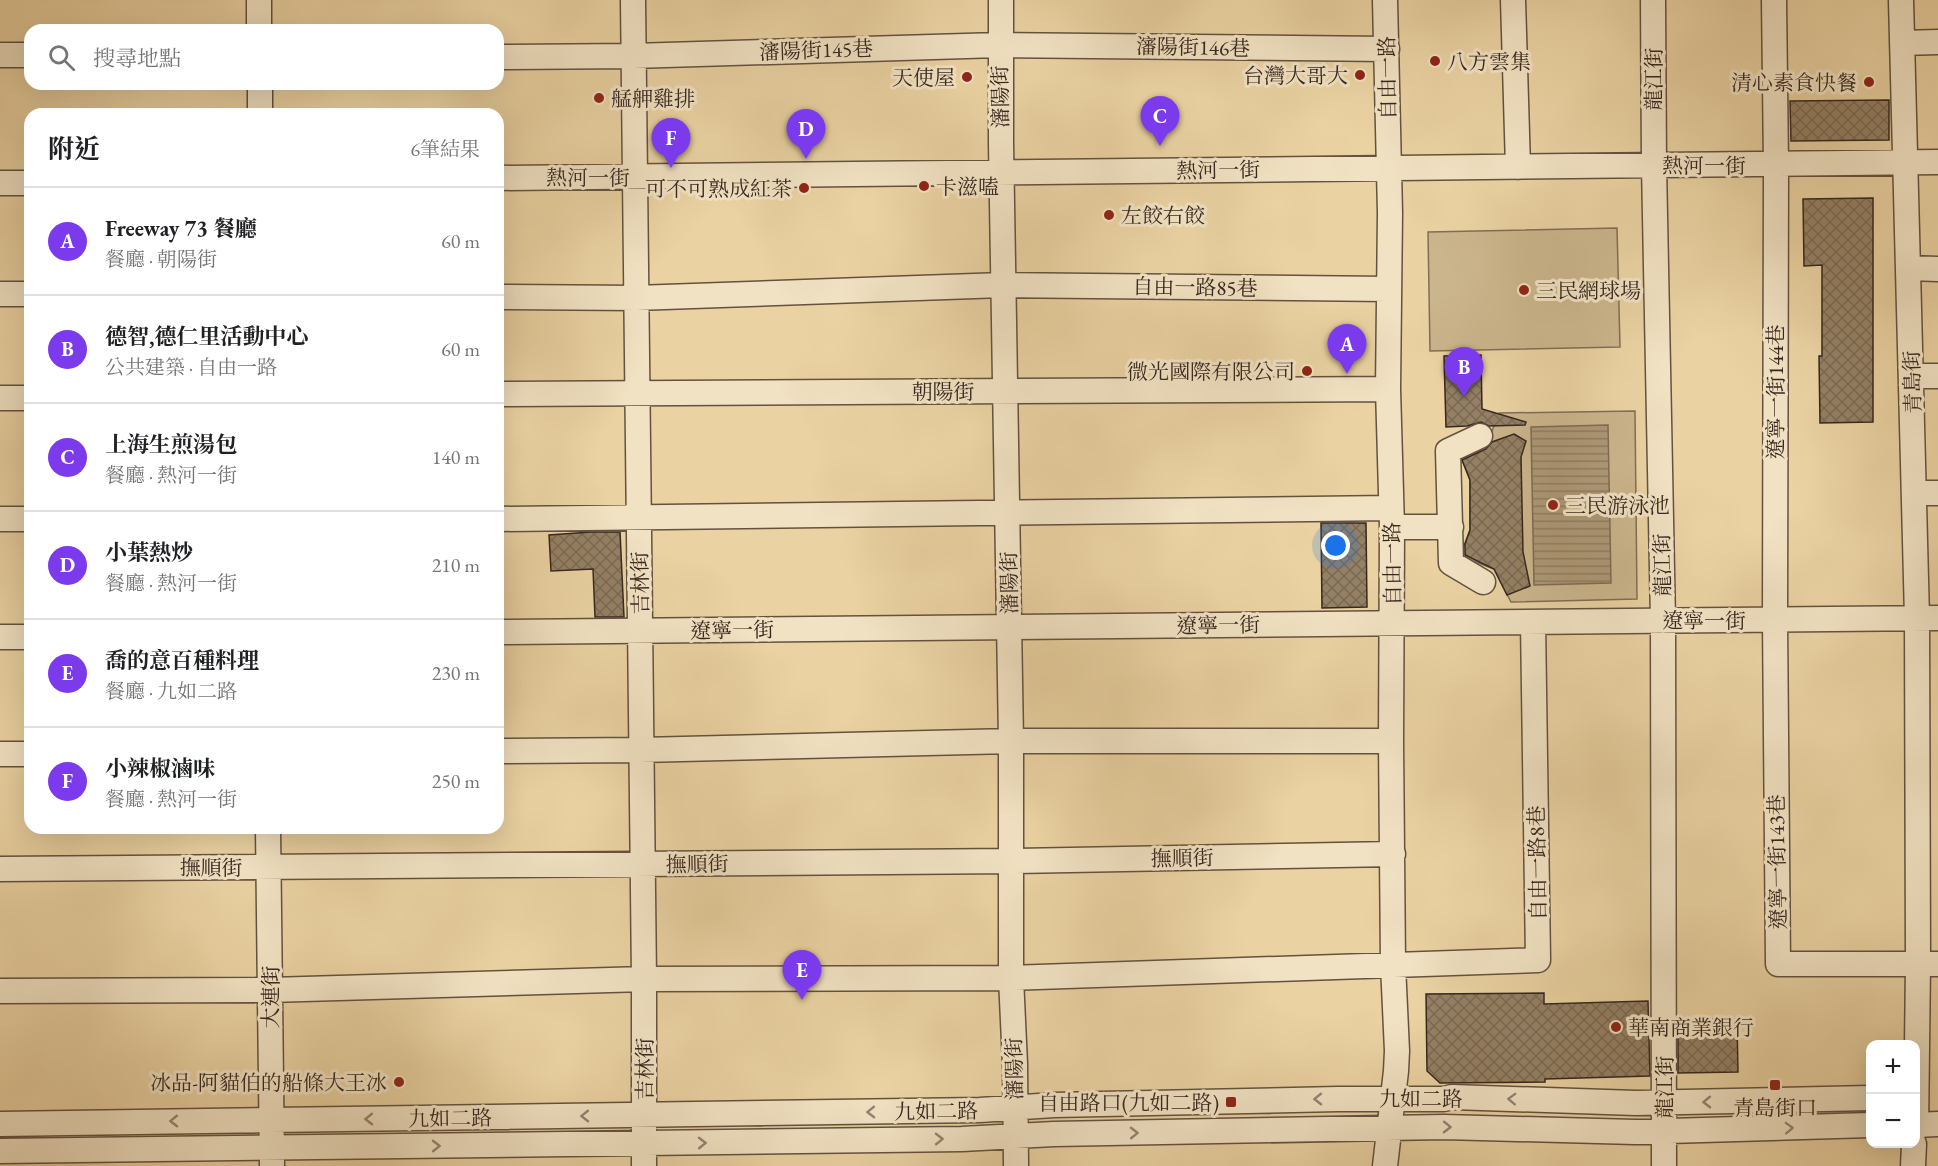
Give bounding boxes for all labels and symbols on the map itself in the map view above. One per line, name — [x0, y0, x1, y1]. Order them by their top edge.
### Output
street label: 瀋陽街146巷 — [1136, 33, 1250, 61]
street label: 瀋陽街145巷 — [758, 35, 874, 65]
street label: 自由一路 — [1373, 36, 1401, 120]
place label: 八方雲集 — [1447, 48, 1531, 75]
street label: 龍江街 — [1640, 48, 1667, 111]
marker: 八方雲集 — [1428, 54, 1442, 68]
place label: 台灣大哥大 — [1243, 62, 1348, 89]
place label: 天使屋 — [892, 64, 955, 91]
street label: 瀋陽街 — [986, 65, 1014, 129]
marker: 台灣大哥大 — [1353, 68, 1367, 82]
place label: 清心素食快餐 — [1731, 69, 1857, 96]
marker: 天使屋 — [960, 70, 974, 84]
marker: 清心素食快餐 — [1862, 75, 1876, 89]
place label: 艋舺雞排 — [611, 85, 695, 112]
marker: 艋舺雞排 — [592, 91, 606, 105]
pin: C — [1140, 96, 1180, 146]
pin: D — [786, 110, 826, 159]
pin: F — [652, 118, 690, 168]
street label: 熱河一街 — [1662, 152, 1746, 179]
street label: 熱河一街 — [1176, 156, 1260, 184]
street label: 熱河一街 — [546, 164, 630, 191]
place label: 卡滋嗑 — [936, 173, 999, 200]
place label: 可不可熟成紅茶 — [645, 175, 792, 202]
marker: 卡滋嗑 — [917, 179, 931, 193]
marker: 可不可熟成紅茶 — [797, 181, 811, 195]
place label: 左餃右餃 — [1121, 202, 1205, 229]
marker: 左餃右餃 — [1102, 208, 1116, 222]
street label: 自由一路85巷 — [1132, 272, 1258, 302]
place label: 三民網球場 — [1536, 277, 1641, 304]
marker: 三民網球場 — [1517, 283, 1531, 297]
pin: A — [1328, 324, 1366, 374]
street label: 遼寧一街144巷 — [1762, 324, 1789, 460]
pin: B — [1444, 348, 1484, 397]
street label: 青島街 — [1897, 350, 1927, 414]
place label: 微光國際有限公司 — [1127, 358, 1295, 385]
marker: 微光國際有限公司 — [1300, 364, 1314, 378]
street label: 朝陽街 — [912, 378, 975, 405]
place label: 三民游泳池 — [1565, 492, 1670, 519]
marker: 三民游泳池 — [1546, 498, 1560, 512]
street label: 自由一路 — [1378, 522, 1406, 606]
your location — [1321, 531, 1350, 560]
street label: 龍江街 — [1648, 533, 1676, 597]
street label: 吉林街 — [626, 551, 654, 615]
street label: 瀋陽街 — [995, 551, 1023, 615]
street label: 遼寧一街 — [1662, 607, 1746, 634]
street label: 遼寧一街 — [1176, 611, 1260, 639]
street label: 遼寧一街 — [690, 616, 774, 644]
street label: 遼寧一街143巷 — [1762, 794, 1792, 930]
street label: 自由一路8巷 — [1522, 805, 1552, 921]
street label: 撫順街 — [1150, 844, 1214, 872]
street label: 撫順街 — [665, 850, 729, 878]
street label: 撫順街 — [180, 854, 243, 881]
pin: E — [782, 950, 822, 1000]
street label: 大連街 — [257, 966, 284, 1029]
place label: 華南商業銀行 — [1628, 1014, 1754, 1041]
marker: 華南商業銀行 — [1609, 1020, 1623, 1034]
street label: 瀋陽街 — [1000, 1037, 1028, 1101]
street label: 吉林街 — [631, 1038, 658, 1101]
street label: 龍江街 — [1651, 1056, 1678, 1119]
place label: 冰品-阿貓伯的船條大王冰 — [150, 1069, 387, 1096]
marker: 冰品-阿貓伯的船條大王冰 — [392, 1075, 406, 1089]
marker: 青島街口 — [1768, 1078, 1782, 1092]
street label: 九如二路 — [1379, 1085, 1463, 1112]
place label: 自由路口(九如二路) — [1038, 1089, 1219, 1116]
one-way arrow — [1313, 1093, 1322, 1106]
one-way arrow — [1508, 1093, 1517, 1105]
place label: 青島街口 — [1733, 1094, 1817, 1121]
marker: 自由路口(九如二路) — [1224, 1095, 1238, 1109]
one-way arrow — [1703, 1096, 1712, 1109]
street label: 九如二路 — [894, 1097, 978, 1125]
street label: 九如二路 — [408, 1104, 492, 1132]
one-way arrow — [866, 1106, 875, 1118]
one-way arrow — [581, 1110, 590, 1122]
one-way arrow — [365, 1113, 374, 1125]
one-way arrow — [170, 1115, 179, 1127]
one-way arrow — [1443, 1121, 1452, 1133]
one-way arrow — [1785, 1122, 1794, 1134]
one-way arrow — [1129, 1127, 1138, 1139]
one-way arrow — [935, 1133, 944, 1145]
one-way arrow — [698, 1136, 707, 1149]
one-way arrow — [432, 1140, 441, 1152]

